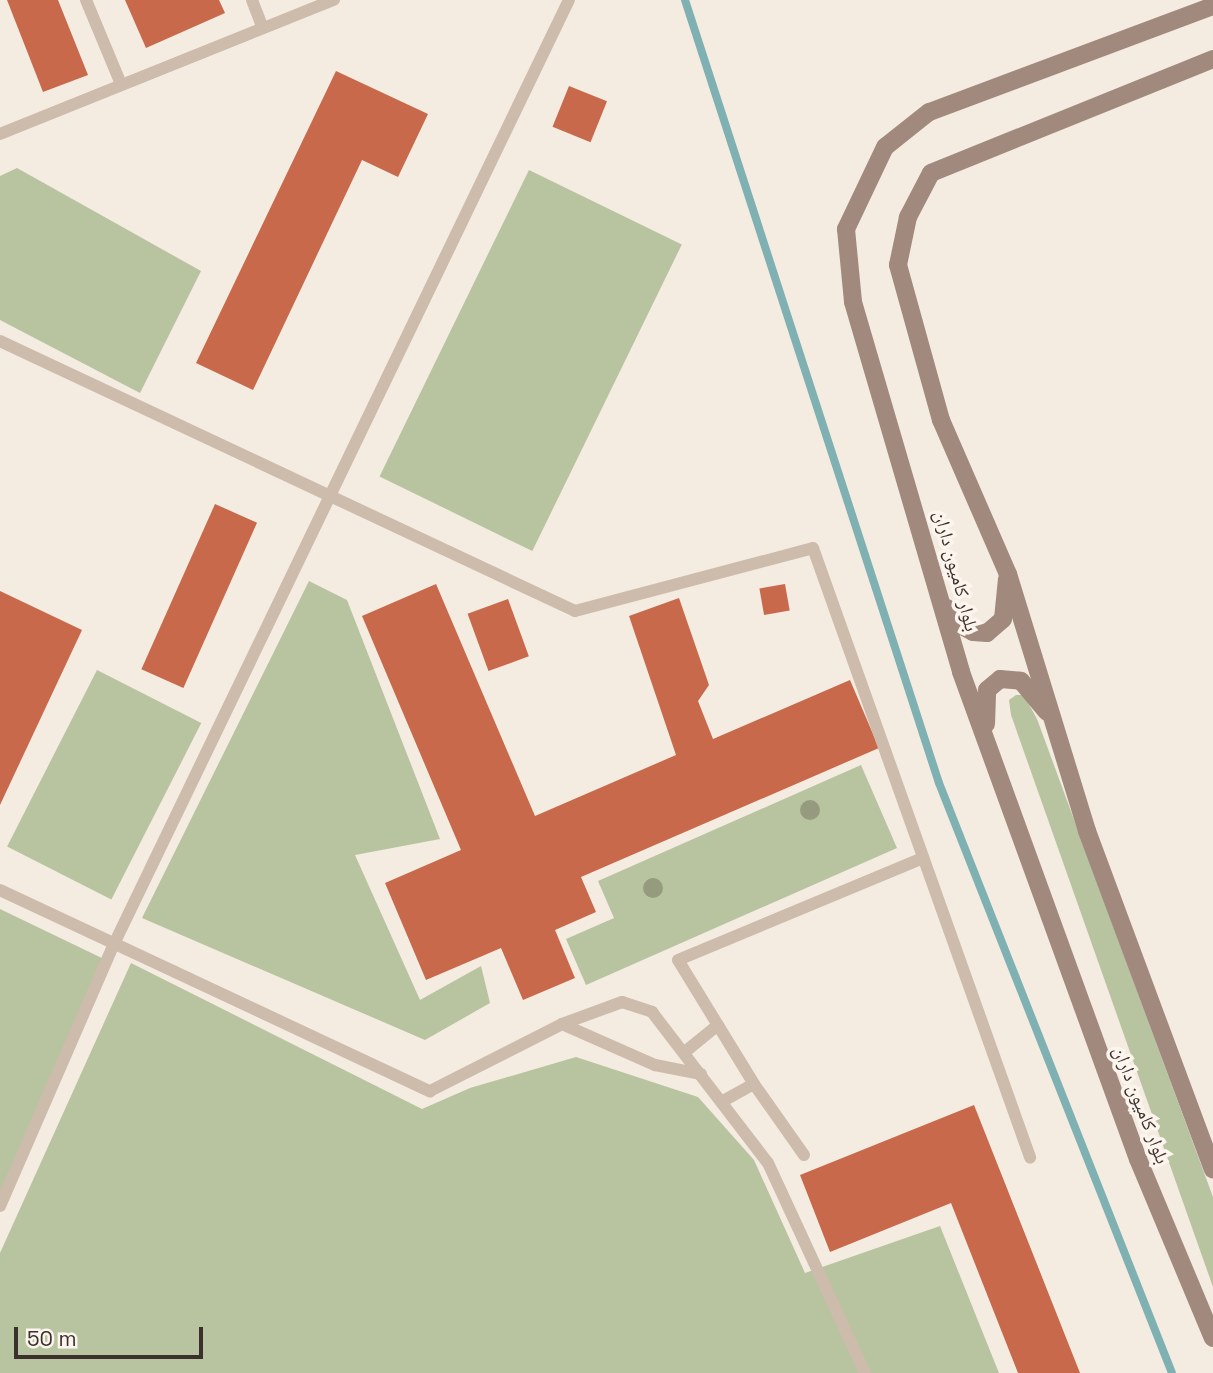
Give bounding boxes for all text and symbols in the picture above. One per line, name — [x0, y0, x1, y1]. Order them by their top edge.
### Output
street label: بلوار کامیون داران — [929, 508, 983, 634]
street label: بلوار کامیون داران — [1108, 1043, 1174, 1167]
scale bar — [18, 1314, 206, 1358]
text: 50 m — [27, 1325, 77, 1352]

